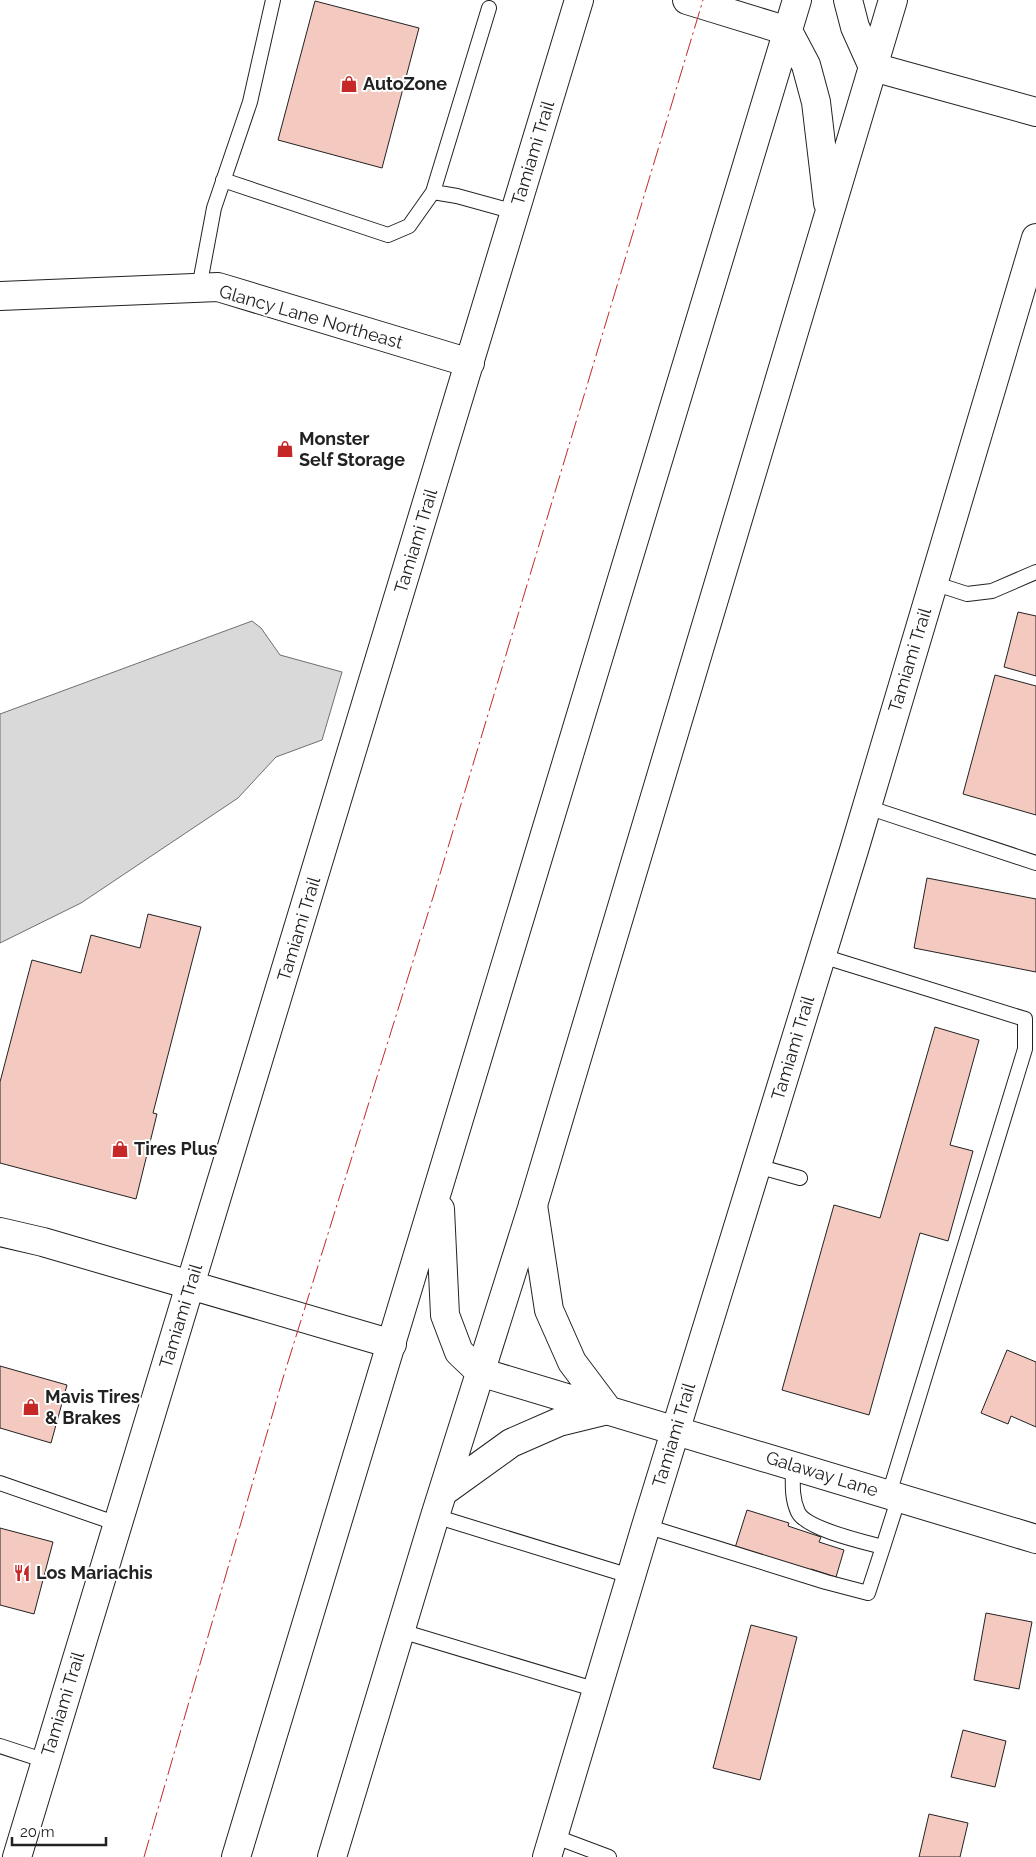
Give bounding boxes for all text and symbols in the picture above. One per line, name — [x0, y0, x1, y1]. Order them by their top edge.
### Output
place label: AutoZone — [363, 73, 447, 94]
shop icon: AutoZone — [339, 74, 359, 94]
street label: Tamiami Trail — [507, 98, 558, 208]
street label: Glancy Lane Northeast — [217, 280, 405, 353]
place label: Monster Self Storage — [299, 428, 405, 470]
shop icon: Monster Self Storage — [275, 439, 295, 459]
street label: Tamiami Trail — [390, 486, 441, 596]
street label: Tamiami Trail — [884, 605, 935, 715]
street label: Tamiami Trail — [273, 874, 324, 984]
street label: Tamiami Trail — [767, 993, 818, 1103]
place label: Tires Plus — [134, 1138, 218, 1159]
shop icon: Tires Plus — [110, 1139, 130, 1159]
street label: Tamiami Trail — [155, 1261, 206, 1371]
street label: Tamiami Trail — [648, 1380, 699, 1490]
place label: Mavis Tires & Brakes — [45, 1386, 140, 1428]
shop icon: Mavis Tires & Brakes — [21, 1397, 41, 1417]
street label: Galaway Lane — [763, 1446, 881, 1501]
place label: Los Mariachis — [36, 1562, 153, 1583]
restaurant icon: Los Mariachis — [12, 1563, 32, 1583]
street label: Tamiami Trail — [37, 1649, 88, 1759]
scale bar — [12, 1814, 106, 1846]
text: 20 m — [20, 1823, 55, 1841]

